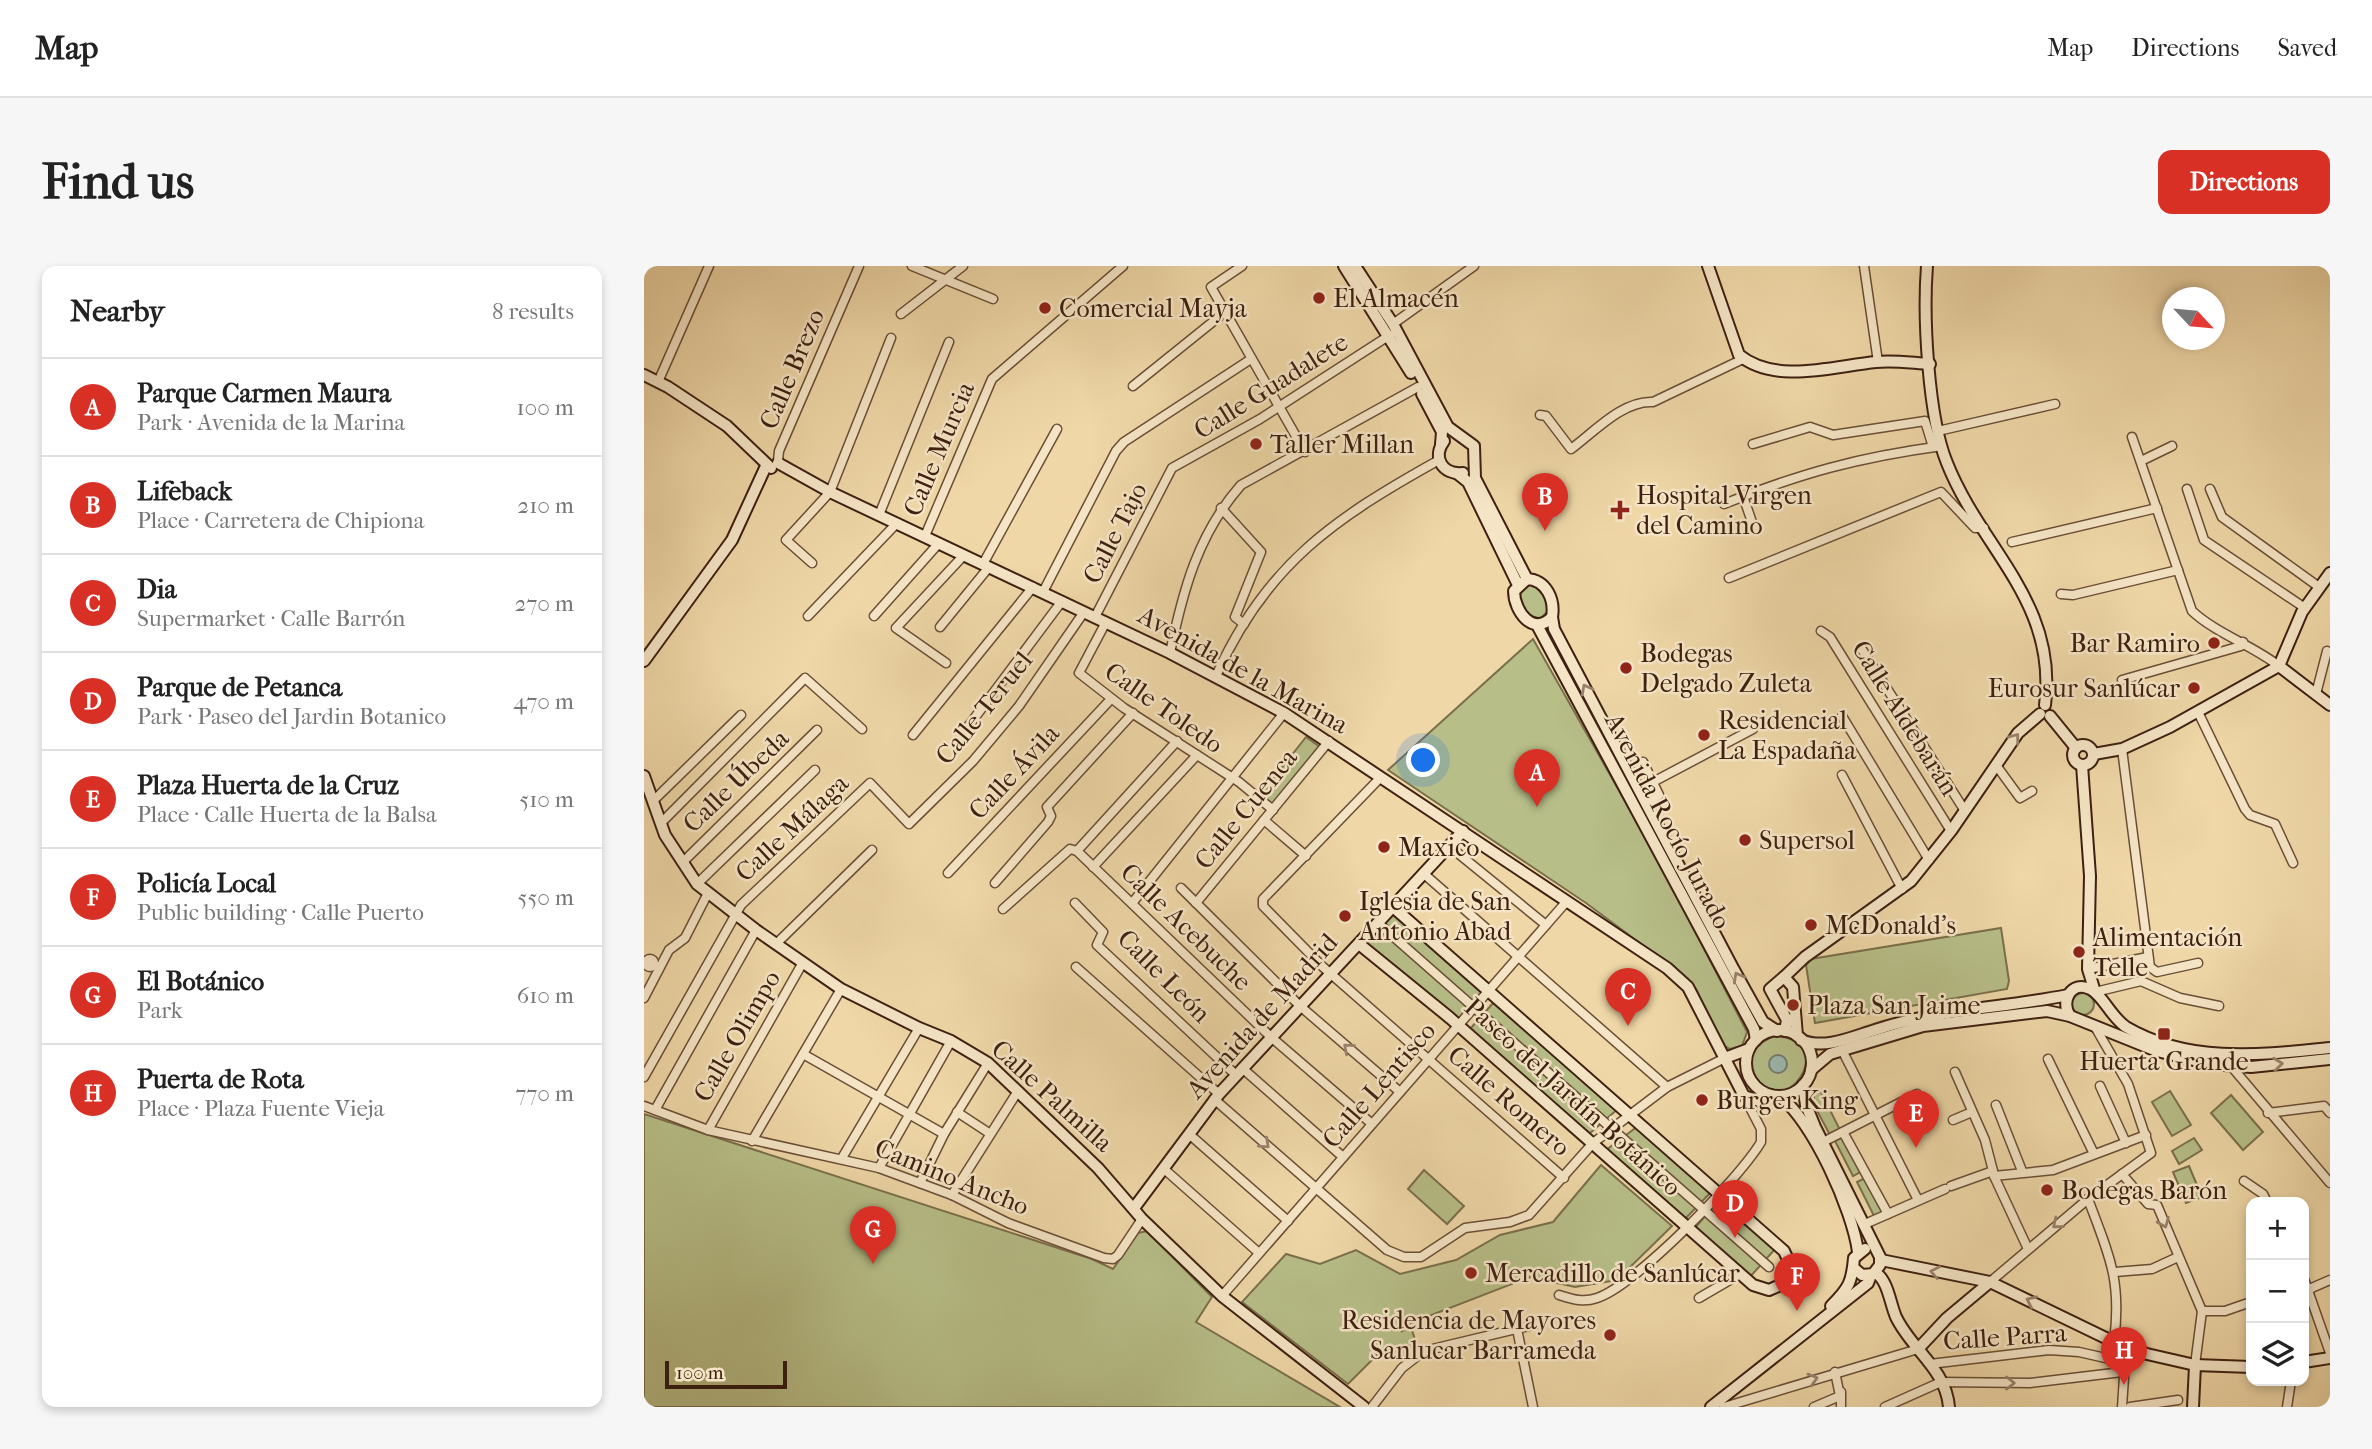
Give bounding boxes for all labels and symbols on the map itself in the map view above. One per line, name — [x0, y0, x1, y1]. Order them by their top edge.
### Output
place label: El Almacén — [1333, 283, 1459, 314]
north arrow — [2162, 287, 2225, 350]
marker: El Almacén — [1311, 290, 1327, 306]
place label: Comercial Mayja — [1059, 293, 1248, 324]
marker: Comercial Mayja — [1037, 300, 1053, 316]
street label: Calle Brezo — [753, 304, 831, 434]
street label: Calle Guadalete — [1188, 326, 1354, 446]
street label: Calle Murcia — [897, 376, 981, 521]
place label: Taller Millan — [1270, 429, 1414, 460]
marker: Taller Millan — [1248, 436, 1264, 452]
pin: B — [1522, 473, 1568, 531]
street label: Calle Tajo — [1076, 477, 1154, 589]
place label: Hospital Virgen del Camino — [1636, 480, 1812, 541]
marker: Hospital Virgen del Camino — [1610, 500, 1630, 520]
street label: Avenida de la Marina — [1132, 599, 1354, 741]
place label: Bar Ramiro — [2070, 628, 2200, 659]
street label: Calle Aldebarán — [1845, 635, 1965, 801]
marker: Bar Ramiro — [2206, 635, 2222, 651]
place label: Bodegas Delgado Zuleta — [1640, 638, 1813, 699]
street label: Calle Teruel — [929, 645, 1039, 771]
street label: Calle Toledo — [1099, 656, 1229, 760]
marker: Bodegas Delgado Zuleta — [1618, 660, 1634, 676]
place label: Eurosur Sanlúcar — [1988, 673, 2180, 704]
marker: Eurosur Sanlúcar — [2186, 680, 2202, 696]
one-way arrow — [1581, 684, 1594, 696]
place label: Residencial La Espadaña — [1718, 705, 1857, 766]
street label: Avenida Rocío Jurado — [1598, 707, 1738, 934]
street label: Calle Ávila — [962, 717, 1066, 826]
street label: Calle Úbeda — [676, 722, 796, 839]
marker: Residencial La Espadaña — [1696, 727, 1712, 743]
one-way arrow — [2007, 733, 2020, 745]
street label: Calle Cuenca — [1188, 742, 1304, 875]
your location — [1406, 743, 1440, 777]
pin: A — [1514, 749, 1560, 807]
street label: Calle Málaga — [729, 767, 856, 888]
place label: Supersol — [1759, 825, 1855, 856]
place label: Maxico — [1398, 832, 1480, 863]
marker: Supersol — [1737, 832, 1753, 848]
marker: Maxico — [1376, 839, 1392, 855]
street label: Calle Acebuche — [1114, 857, 1258, 997]
place label: Iglesia de San Antonio Abad — [1358, 886, 1512, 947]
marker: Iglesia de San Antonio Abad — [1337, 908, 1353, 924]
place label: McDonald's — [1825, 910, 1956, 941]
marker: McDonald's — [1803, 917, 1819, 933]
place label: Alimentación Telle — [2092, 922, 2242, 983]
street label: Calle León — [1111, 923, 1217, 1029]
street label: Avenida de Madrid — [1179, 926, 1345, 1106]
marker: Alimentación Telle — [2071, 944, 2087, 960]
street label: Calle Olimpo — [687, 965, 787, 1107]
pin: C — [1605, 968, 1651, 1026]
one-way arrow — [1733, 971, 1746, 984]
place label: Plaza San Jaime — [1807, 990, 1981, 1021]
street label: Paseo del Jardín Botánico — [1458, 991, 1688, 1203]
marker: Plaza San Jaime — [1785, 997, 1801, 1013]
street label: Calle Lentisco — [1316, 1016, 1442, 1154]
marker: Huerta Grande — [2156, 1026, 2172, 1042]
street label: Calle Palmilla — [985, 1033, 1120, 1159]
street label: Calle Romero — [1441, 1039, 1577, 1163]
one-way arrow — [1344, 1044, 1357, 1056]
place label: Huerta Grande — [2079, 1046, 2249, 1077]
one-way arrow — [2273, 1057, 2284, 1072]
place label: Burger King — [1716, 1085, 1859, 1116]
pin: E — [1893, 1090, 1939, 1148]
marker: Burger King — [1694, 1092, 1710, 1108]
street label: Camino Ancho — [870, 1132, 1034, 1222]
one-way arrow — [1257, 1136, 1270, 1148]
place label: Bodegas Barón — [2061, 1175, 2227, 1206]
pin: D — [1712, 1180, 1758, 1238]
marker: Bodegas Barón — [2039, 1182, 2055, 1198]
pin: G — [850, 1206, 896, 1264]
one-way arrow — [2156, 1215, 2170, 1228]
one-way arrow — [2053, 1216, 2066, 1228]
pin: F — [1774, 1253, 1820, 1311]
place label: Mercadillo de Sanlúcar — [1485, 1258, 1740, 1289]
marker: Mercadillo de Sanlúcar — [1463, 1265, 1479, 1281]
one-way arrow — [1929, 1265, 1941, 1280]
one-way arrow — [2026, 1295, 2038, 1309]
place label: Residencia de Mayores Sanlucar Barrameda — [1341, 1305, 1597, 1366]
street label: Calle Parra — [1942, 1317, 2069, 1357]
marker: Residencia de Mayores Sanlucar Barrameda — [1602, 1327, 1618, 1343]
pin: H — [2101, 1327, 2147, 1385]
scale bar — [665, 1358, 788, 1390]
one-way arrow — [1806, 1373, 1819, 1387]
one-way arrow — [2005, 1375, 2015, 1391]

